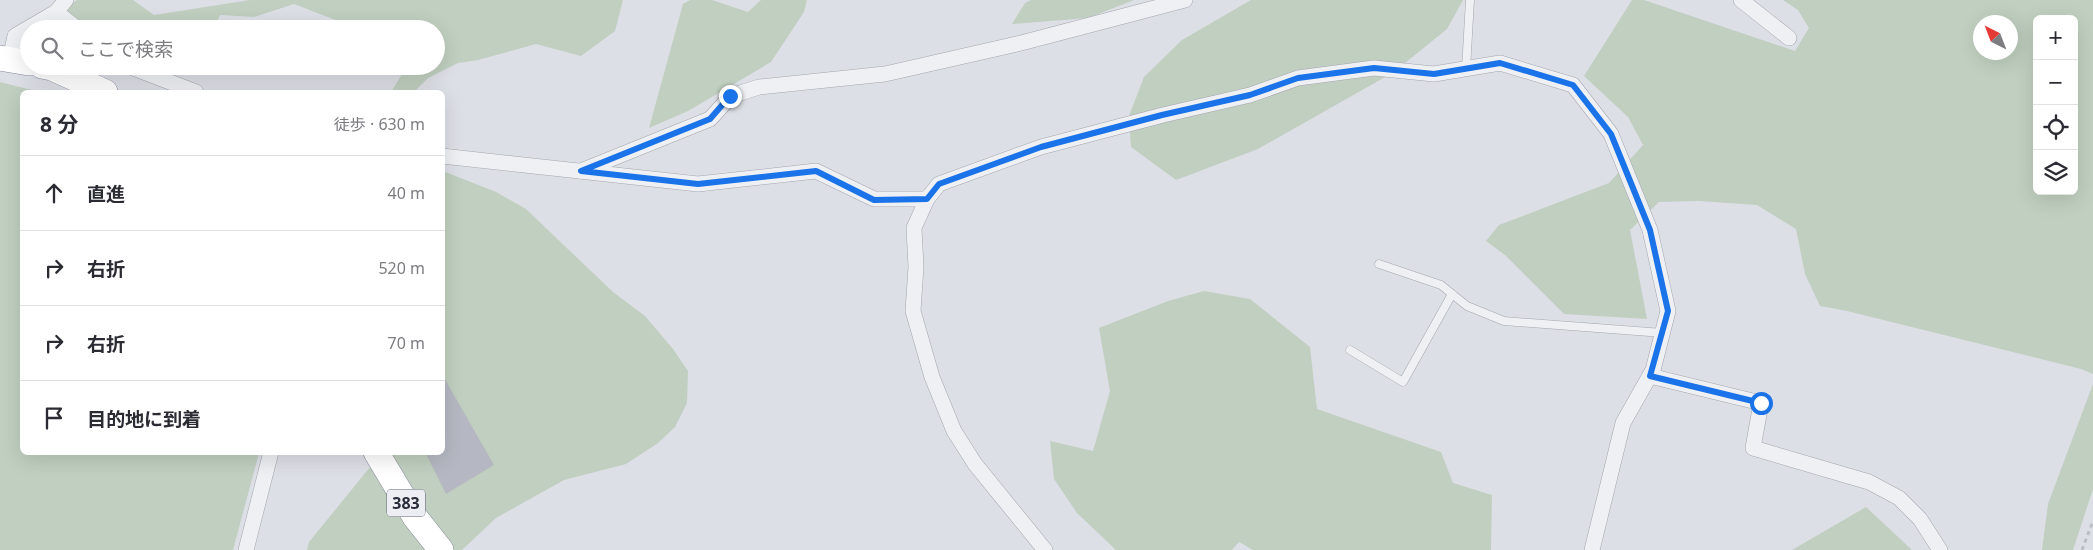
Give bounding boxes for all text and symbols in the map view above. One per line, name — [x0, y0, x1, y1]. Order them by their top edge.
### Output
north arrow — [1973, 15, 2018, 60]
map controls — [2033, 15, 2078, 195]
button: + — [2033, 15, 2078, 60]
search box — [20, 20, 445, 75]
icon: search — [38, 34, 66, 62]
text: ここで検索 — [78, 36, 173, 62]
button: − — [2033, 60, 2078, 105]
route end — [719, 85, 742, 108]
button: locate — [2033, 105, 2078, 150]
text: 8 分 — [40, 110, 78, 138]
text: 徒歩 · 630 m — [334, 113, 425, 135]
button: layers — [2033, 150, 2078, 195]
icon: ahead — [40, 179, 68, 207]
text: 直進 — [87, 181, 125, 207]
text: 40 m — [388, 182, 425, 204]
icon: right — [40, 254, 68, 282]
text: 右折 — [87, 256, 125, 282]
text: 520 m — [378, 257, 425, 279]
icon: right — [40, 329, 68, 357]
text: 右折 — [87, 331, 125, 357]
text: 70 m — [388, 332, 425, 354]
route start — [1750, 392, 1773, 415]
icon: arrive — [40, 404, 68, 432]
text: 目的地に到着 — [87, 406, 201, 432]
road number: 383 — [387, 489, 425, 516]

